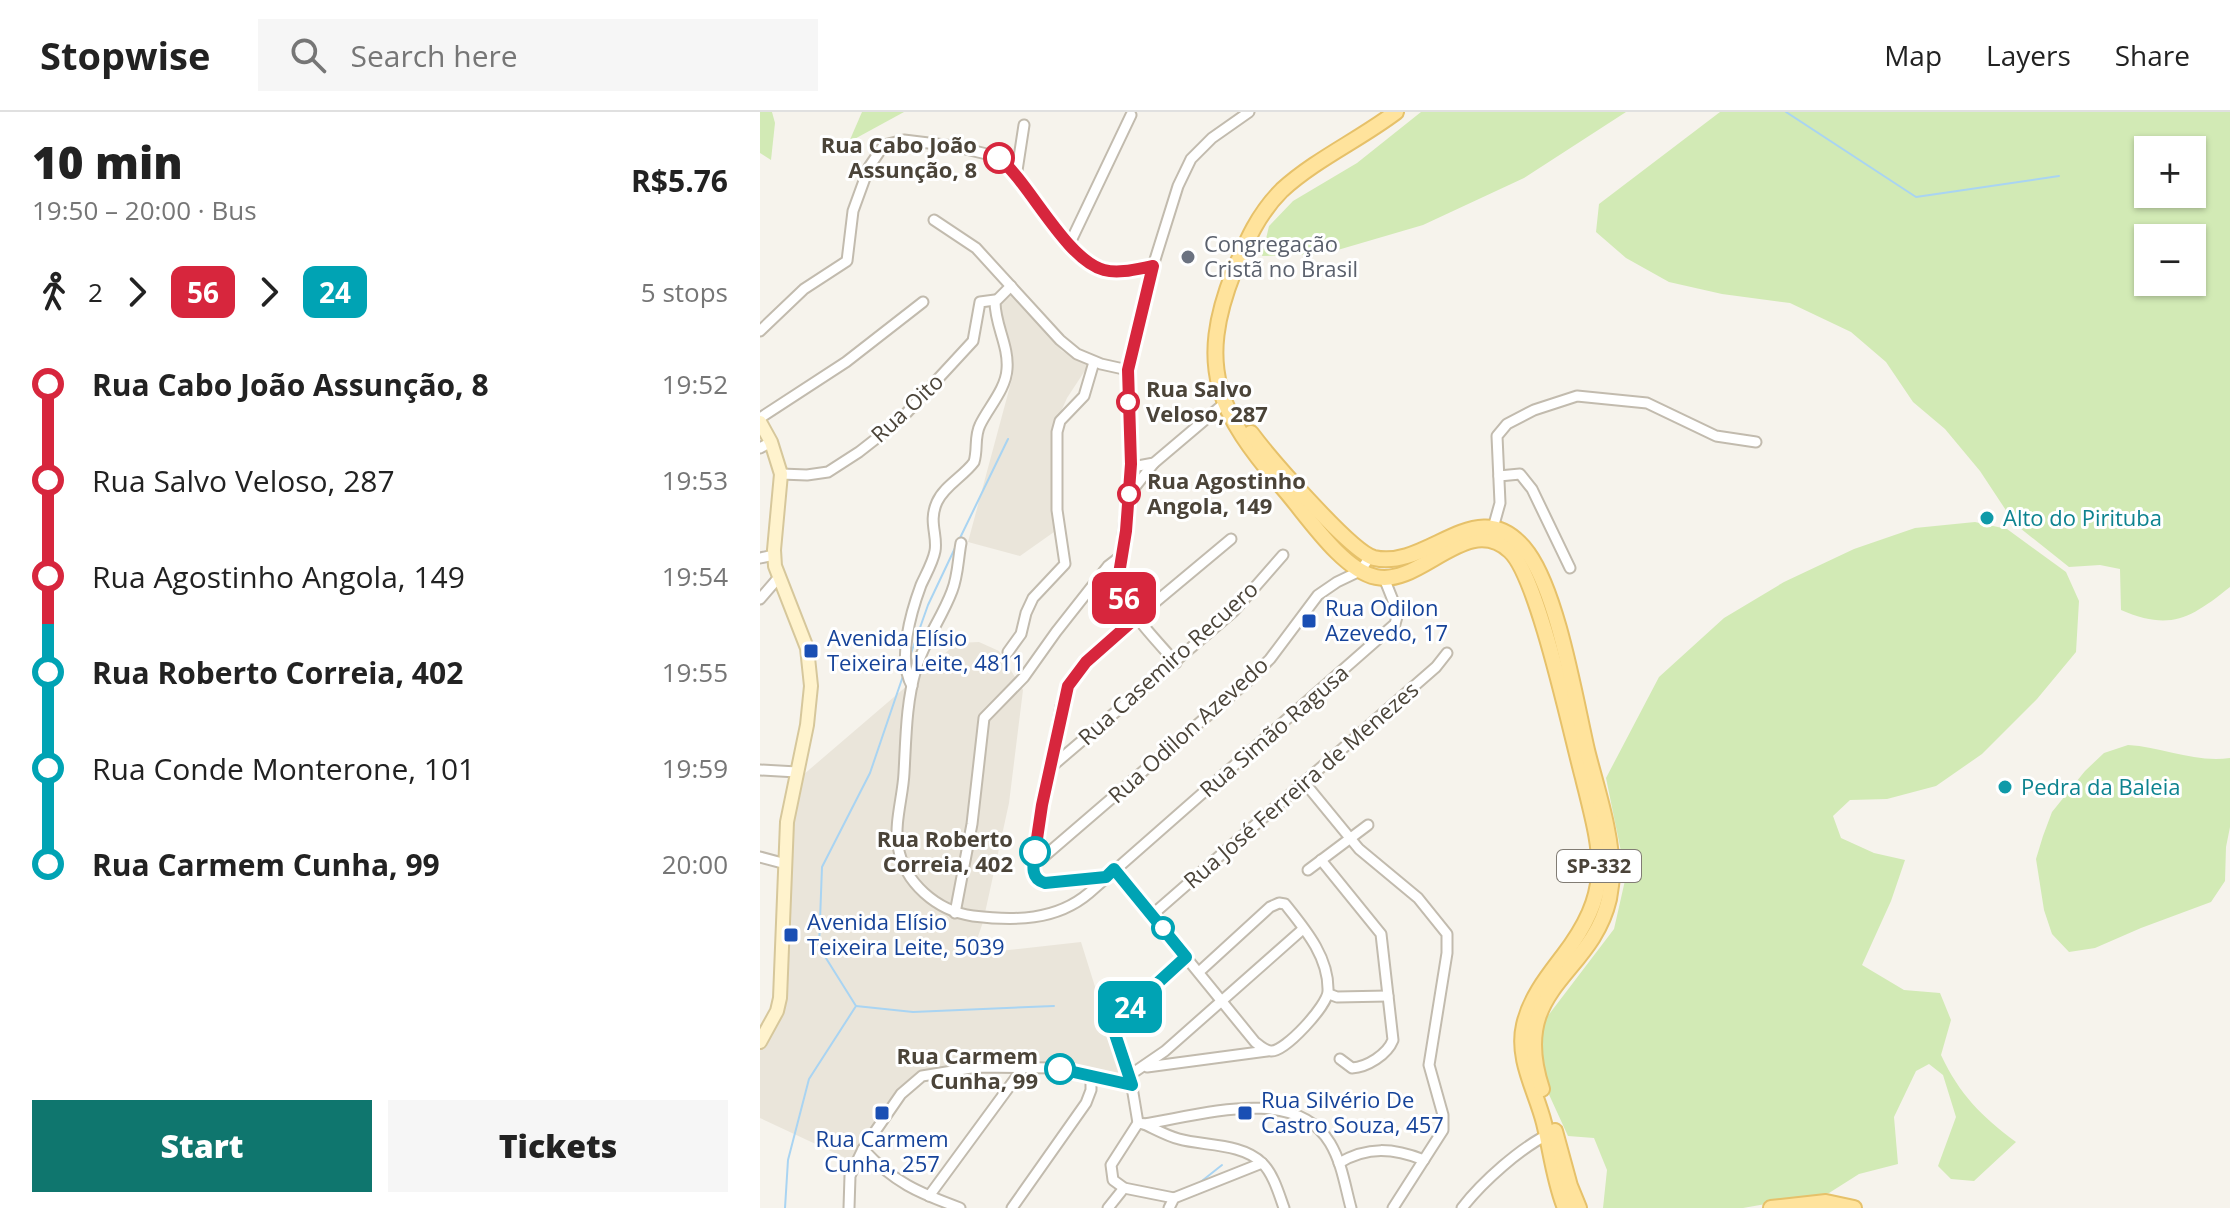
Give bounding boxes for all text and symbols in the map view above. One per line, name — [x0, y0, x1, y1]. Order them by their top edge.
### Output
search box — [258, 19, 818, 91]
text: Stopwise — [40, 29, 210, 81]
icon: search — [286, 33, 330, 77]
text: Search here — [350, 35, 518, 76]
text: Map — [1884, 36, 1942, 74]
text: Layers — [1986, 36, 2071, 74]
text: Share — [2115, 36, 2190, 74]
place label: Rua Cabo João Assunção, 8 — [821, 129, 977, 184]
text: 10 min — [32, 132, 183, 192]
map controls — [2134, 136, 2206, 296]
button: + — [2134, 136, 2206, 208]
marker: Rua Cabo João Assunção, 8 — [984, 143, 1014, 173]
text: R$5.76 — [631, 160, 728, 201]
text: 19:50 – 20:00 · Bus — [32, 192, 257, 228]
button: − — [2134, 224, 2206, 296]
place label: Congregação Cristã no Brasil — [1204, 228, 1358, 283]
marker: Congregação Cristã no Brasil — [1179, 248, 1197, 266]
icon: walk — [32, 270, 76, 314]
icon: forward — [115, 270, 159, 314]
icon: forward — [247, 270, 291, 314]
text: 56 — [187, 273, 219, 311]
text: 24 — [319, 273, 351, 311]
text: 2 — [88, 274, 103, 310]
text: 5 stops — [641, 274, 728, 310]
text: Rua Cabo João Assunção, 8 — [92, 364, 489, 405]
text: 19:52 — [662, 366, 728, 402]
street label: Rua Oito — [864, 366, 949, 449]
place label: Rua Salvo Veloso, 287 — [1146, 373, 1268, 428]
marker: Rua Salvo Veloso, 287 — [1117, 391, 1139, 413]
text: Rua Salvo Veloso, 287 — [92, 460, 395, 501]
text: 19:53 — [662, 462, 728, 498]
place label: Rua Agostinho Angola, 149 — [1147, 465, 1306, 520]
marker: Rua Agostinho Angola, 149 — [1118, 483, 1140, 505]
place label: Alto do Pirituba — [2003, 502, 2162, 532]
marker: Alto do Pirituba — [1978, 509, 1996, 527]
text: Rua Agostinho Angola, 149 — [92, 556, 465, 597]
text: 19:54 — [662, 558, 728, 594]
line badge: 56 — [1088, 572, 1160, 624]
street label: Rua Casemiro Recuero — [1071, 573, 1264, 751]
text: 56 — [1108, 579, 1140, 617]
place label: Rua Odilon Azevedo, 17 — [1325, 592, 1448, 647]
marker: Rua Odilon Azevedo, 17 — [1300, 612, 1318, 630]
place label: Avenida Elísio Teixeira Leite, 4811 — [827, 622, 1025, 677]
marker: Avenida Elísio Teixeira Leite, 4811 — [802, 642, 820, 660]
street label: Rua Odilon Azevedo — [1101, 649, 1274, 809]
text: Rua Roberto Correia, 402 — [92, 652, 463, 693]
text: 19:55 — [662, 654, 728, 690]
street label: Rua Simão Ragusa — [1193, 657, 1354, 803]
street label: Rua José Ferreira de Menezes — [1177, 674, 1424, 895]
text: Rua Conde Monterone, 101 — [92, 748, 475, 789]
text: 19:59 — [662, 750, 728, 786]
place label: Pedra da Baleia — [2021, 771, 2181, 801]
marker: Pedra da Baleia — [1996, 778, 2014, 796]
place label: Rua Roberto Correia, 402 — [877, 823, 1013, 878]
marker: Rua Roberto Correia, 402 — [1020, 837, 1050, 867]
text: Rua Carmem Cunha, 99 — [92, 844, 440, 885]
text: 20:00 — [662, 846, 728, 882]
road number: SP-332 — [1557, 850, 1641, 882]
place label: Avenida Elísio Teixeira Leite, 5039 — [807, 906, 1005, 961]
unlabelled marker — [1152, 917, 1174, 939]
marker: Avenida Elísio Teixeira Leite, 5039 — [782, 926, 800, 944]
line badge: 24 — [1094, 981, 1166, 1033]
text: 24 — [1114, 988, 1146, 1026]
place label: Rua Carmem Cunha, 99 — [897, 1040, 1038, 1095]
marker: Rua Carmem Cunha, 99 — [1045, 1054, 1075, 1084]
place label: Rua Silvério De Castro Souza, 457 — [1261, 1084, 1444, 1139]
button: Start — [32, 1100, 372, 1192]
button: Tickets — [388, 1100, 728, 1192]
marker: Rua Carmem Cunha, 257 — [873, 1104, 891, 1122]
marker: Rua Silvério De Castro Souza, 457 — [1236, 1104, 1254, 1122]
place label: Rua Carmem Cunha, 257 — [815, 1123, 949, 1178]

